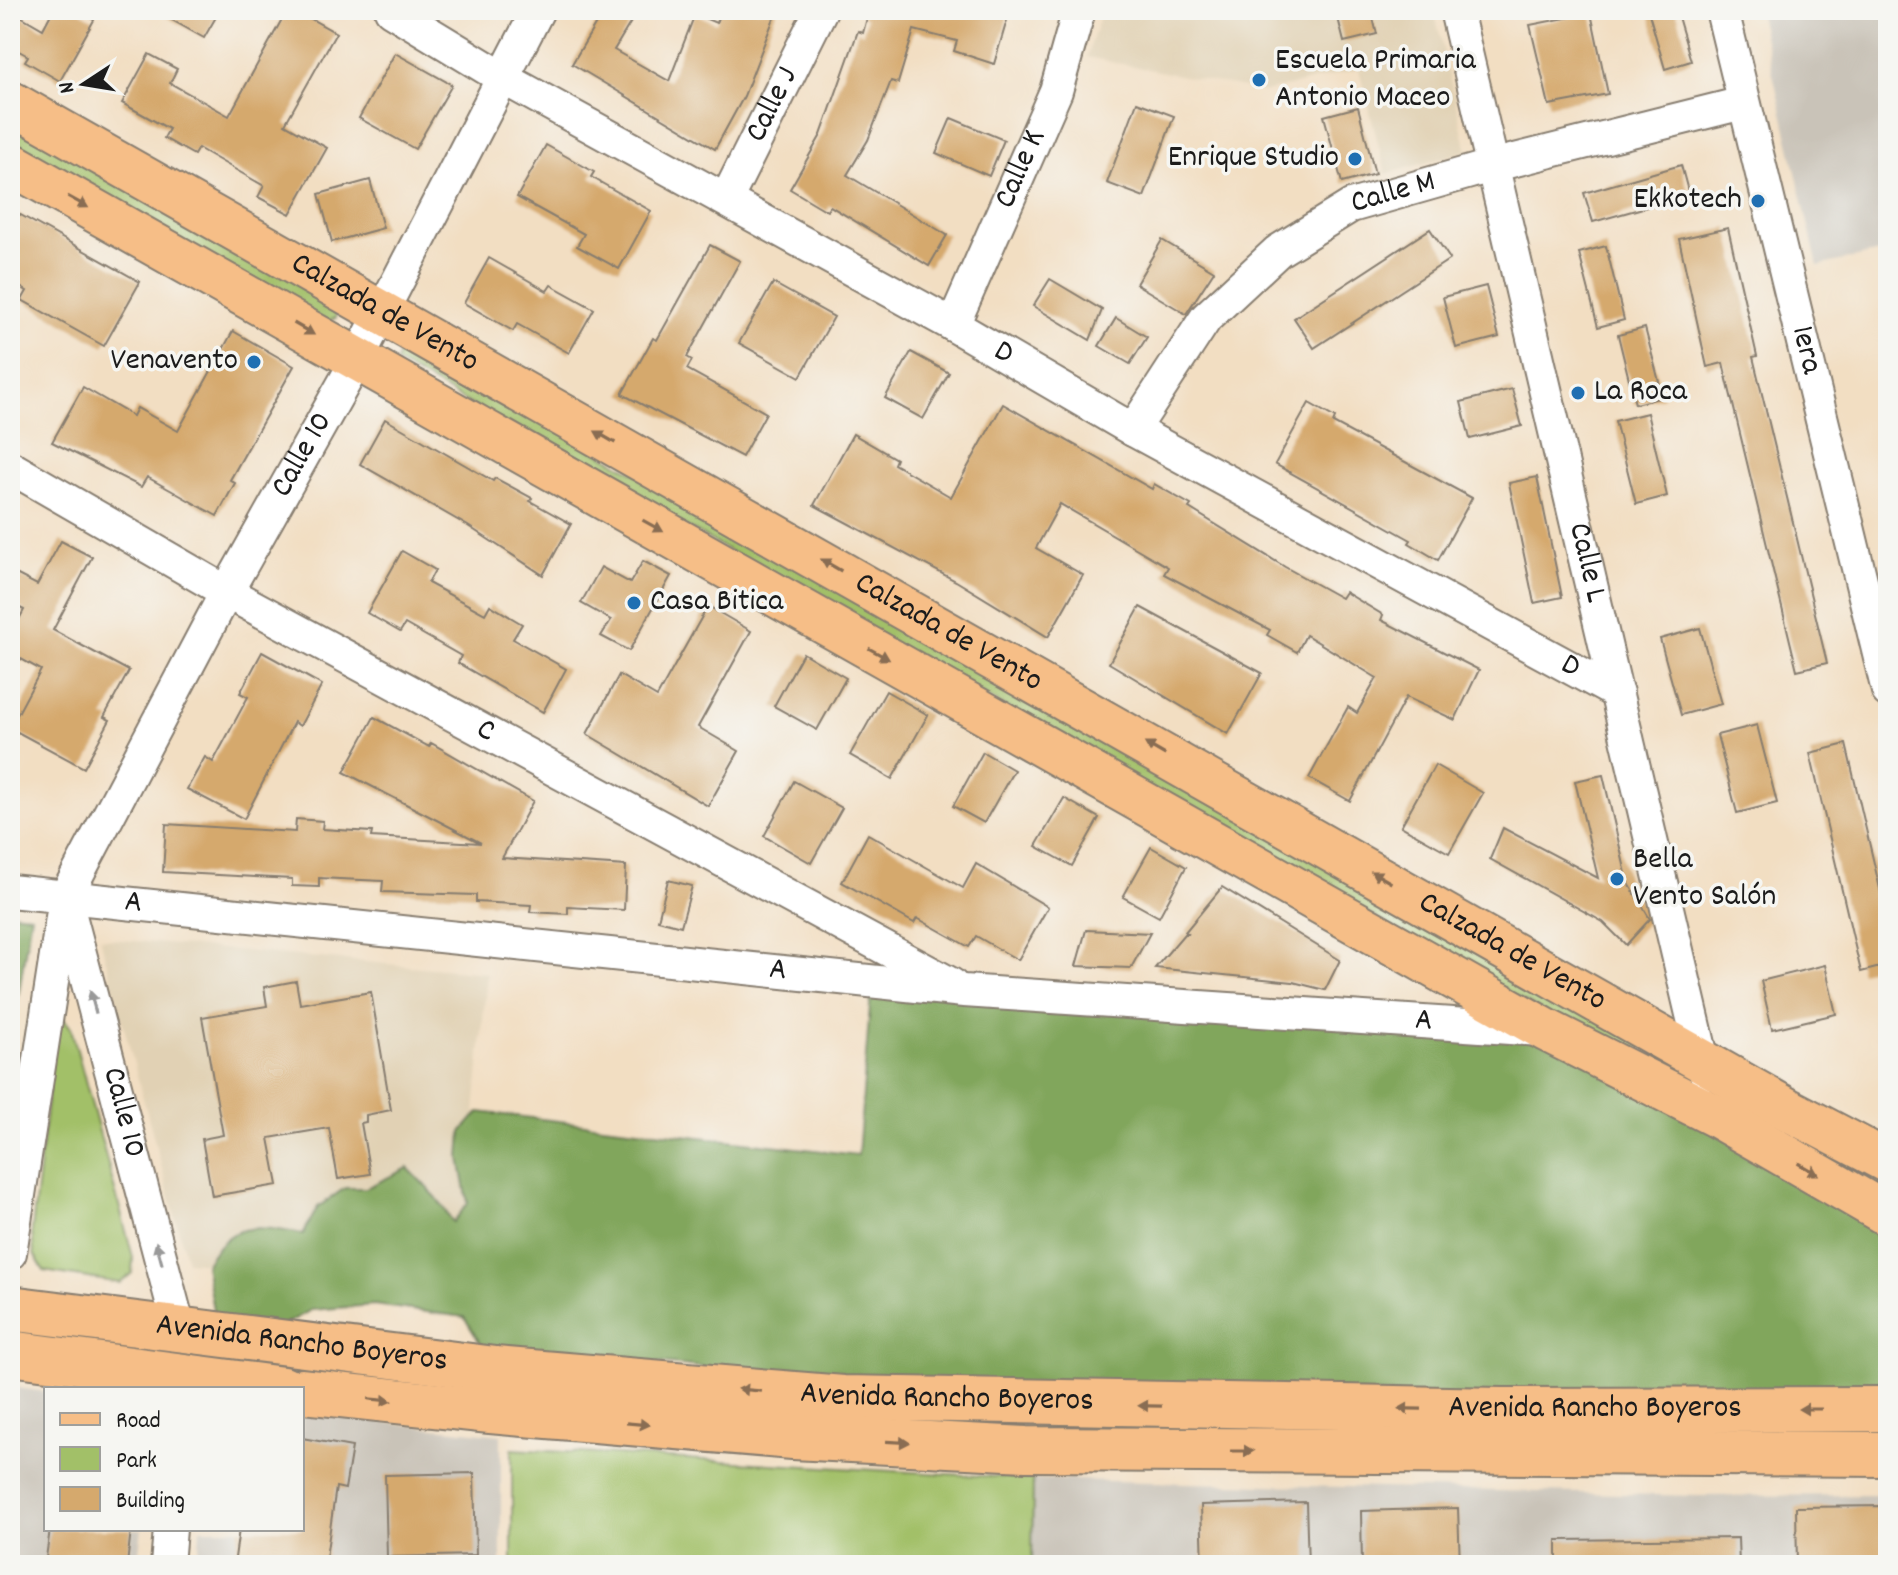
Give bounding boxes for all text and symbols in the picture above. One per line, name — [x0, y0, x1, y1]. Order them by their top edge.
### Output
place label: Escuela Primaria Antonio Maceo — [1275, 39, 1477, 122]
north arrow — [44, 44, 124, 124]
street label: Calle J — [735, 60, 812, 151]
marker: Escuela Primaria Antonio Maceo — [1250, 71, 1268, 89]
text: N — [52, 79, 84, 96]
street label: Calle K — [984, 122, 1059, 216]
place label: Enrique Studio — [1168, 136, 1339, 182]
marker: Enrique Studio — [1346, 150, 1364, 168]
street label: Calle M — [1346, 160, 1441, 228]
place label: Ekkotech — [1634, 178, 1742, 224]
marker: Ekkotech — [1749, 192, 1767, 210]
one-way arrow — [67, 195, 89, 209]
street label: Calzada de Vento — [282, 242, 487, 386]
street label: 1era — [1777, 321, 1833, 380]
one-way arrow — [293, 323, 316, 336]
street label: D — [984, 330, 1022, 378]
place label: Venavento — [110, 339, 238, 385]
marker: Venavento — [245, 353, 263, 371]
place label: La Roca — [1594, 370, 1688, 416]
marker: La Roca — [1569, 384, 1587, 402]
street label: Calle 10 — [261, 404, 346, 507]
one-way arrow — [594, 430, 616, 444]
street label: Calle L — [1554, 518, 1618, 607]
one-way arrow — [641, 519, 664, 533]
one-way arrow — [820, 558, 842, 572]
street label: Calzada de Vento — [845, 562, 1050, 705]
place label: Casa Bitica — [650, 580, 784, 626]
marker: Casa Bitica — [625, 594, 643, 612]
street label: D — [1552, 643, 1588, 692]
one-way arrow — [868, 647, 890, 661]
street label: C — [467, 708, 503, 756]
one-way arrow — [1144, 742, 1166, 756]
place label: Bella Vento Salón — [1633, 838, 1776, 921]
one-way arrow — [1370, 870, 1392, 884]
marker: Bella Vento Salón — [1608, 870, 1626, 888]
street label: A — [122, 880, 144, 928]
street label: Calzada de Vento — [1409, 881, 1614, 1025]
street label: A — [767, 948, 789, 995]
one-way arrow — [86, 989, 98, 1014]
street label: A — [1413, 999, 1434, 1046]
street label: Calle 10 — [88, 1063, 156, 1163]
one-way arrow — [1797, 1162, 1819, 1176]
one-way arrow — [153, 1240, 165, 1265]
street label: Avenida Rancho Boyeros — [153, 1304, 450, 1386]
street label: Avenida Rancho Boyeros — [798, 1372, 1094, 1426]
one-way arrow — [737, 1383, 762, 1396]
street label: Avenida Rancho Boyeros — [1448, 1386, 1742, 1433]
legend — [44, 1387, 304, 1531]
one-way arrow — [367, 1393, 392, 1406]
one-way arrow — [1137, 1399, 1162, 1412]
one-way arrow — [1397, 1402, 1422, 1415]
one-way arrow — [1797, 1403, 1822, 1415]
text: Road — [116, 1405, 161, 1439]
one-way arrow — [626, 1418, 651, 1431]
one-way arrow — [886, 1436, 911, 1449]
text: Park — [116, 1445, 157, 1479]
one-way arrow — [1230, 1445, 1255, 1457]
text: Building — [116, 1485, 185, 1519]

